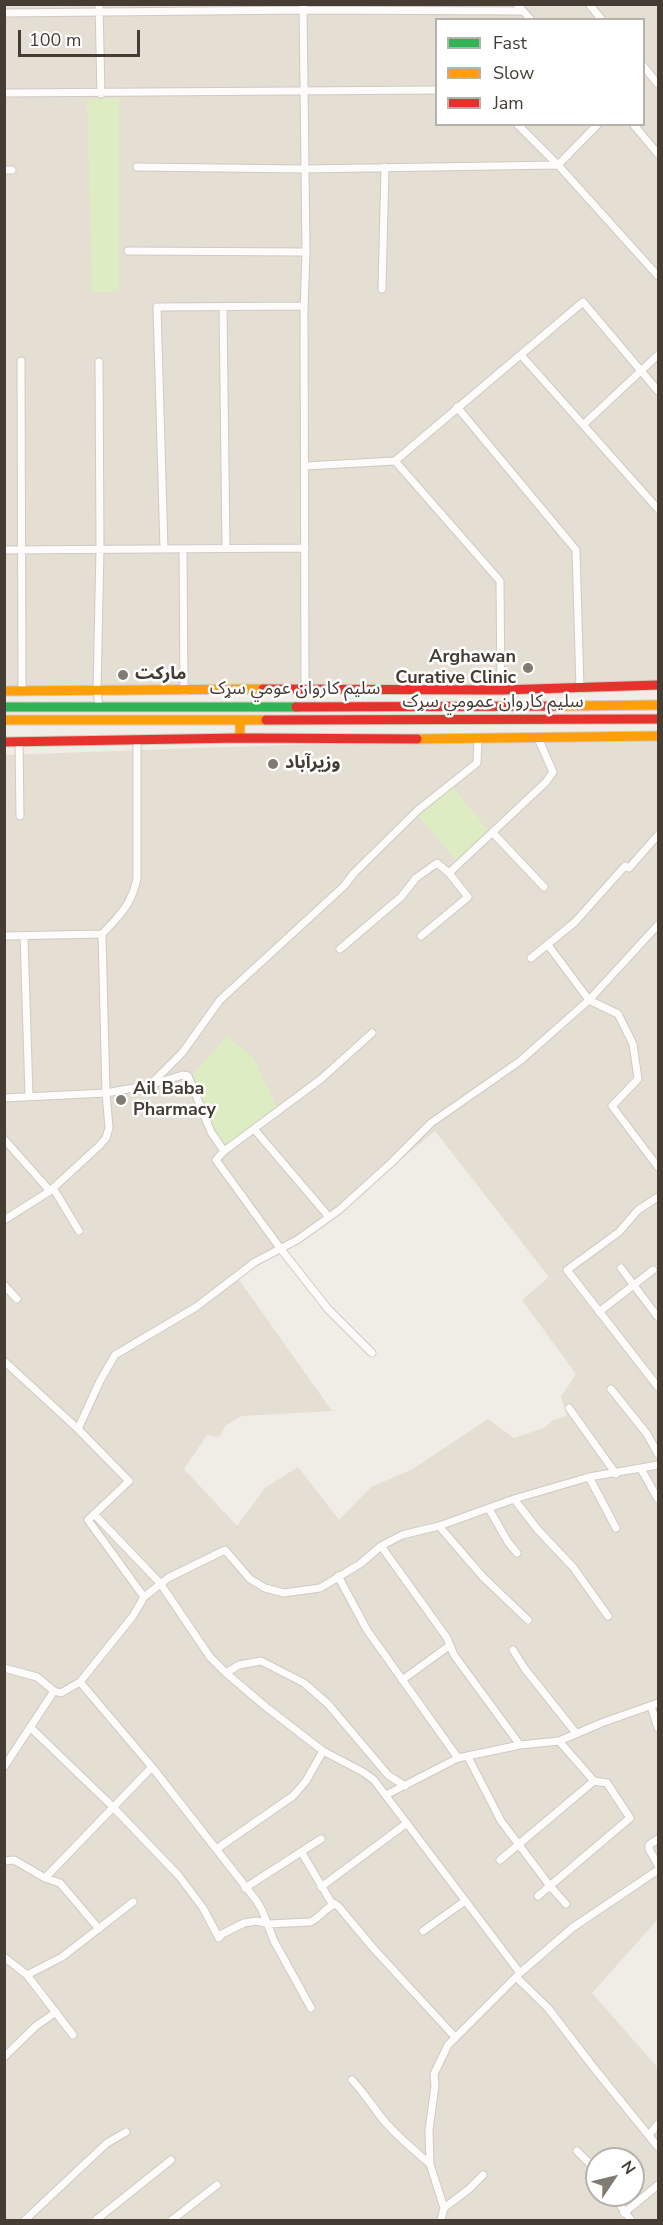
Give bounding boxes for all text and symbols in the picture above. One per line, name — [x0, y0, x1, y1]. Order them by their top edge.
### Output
scale bar — [21, 18, 142, 56]
legend — [435, 18, 645, 126]
text: 100 m — [29, 28, 81, 52]
text: Fast — [493, 31, 527, 55]
text: Slow — [493, 61, 534, 85]
text: Jam — [493, 91, 524, 115]
place label: Arghawan Curative Clinic — [395, 647, 516, 690]
marker: Arghawan Curative Clinic — [521, 661, 535, 675]
place label: مارکت — [135, 664, 187, 686]
marker: مارکت — [116, 668, 130, 682]
street label: سلیم کاروان عومي سړک — [210, 679, 380, 701]
street label: سلیم کاروان عمومي سړک — [402, 692, 584, 714]
place label: وزیرآباد — [285, 753, 341, 775]
marker: وزیرآباد — [266, 757, 280, 771]
place label: Ail Baba Pharmacy — [133, 1079, 216, 1122]
marker: Ail Baba Pharmacy — [114, 1093, 128, 1107]
north arrow — [585, 2147, 645, 2207]
text: N — [616, 2157, 641, 2179]

